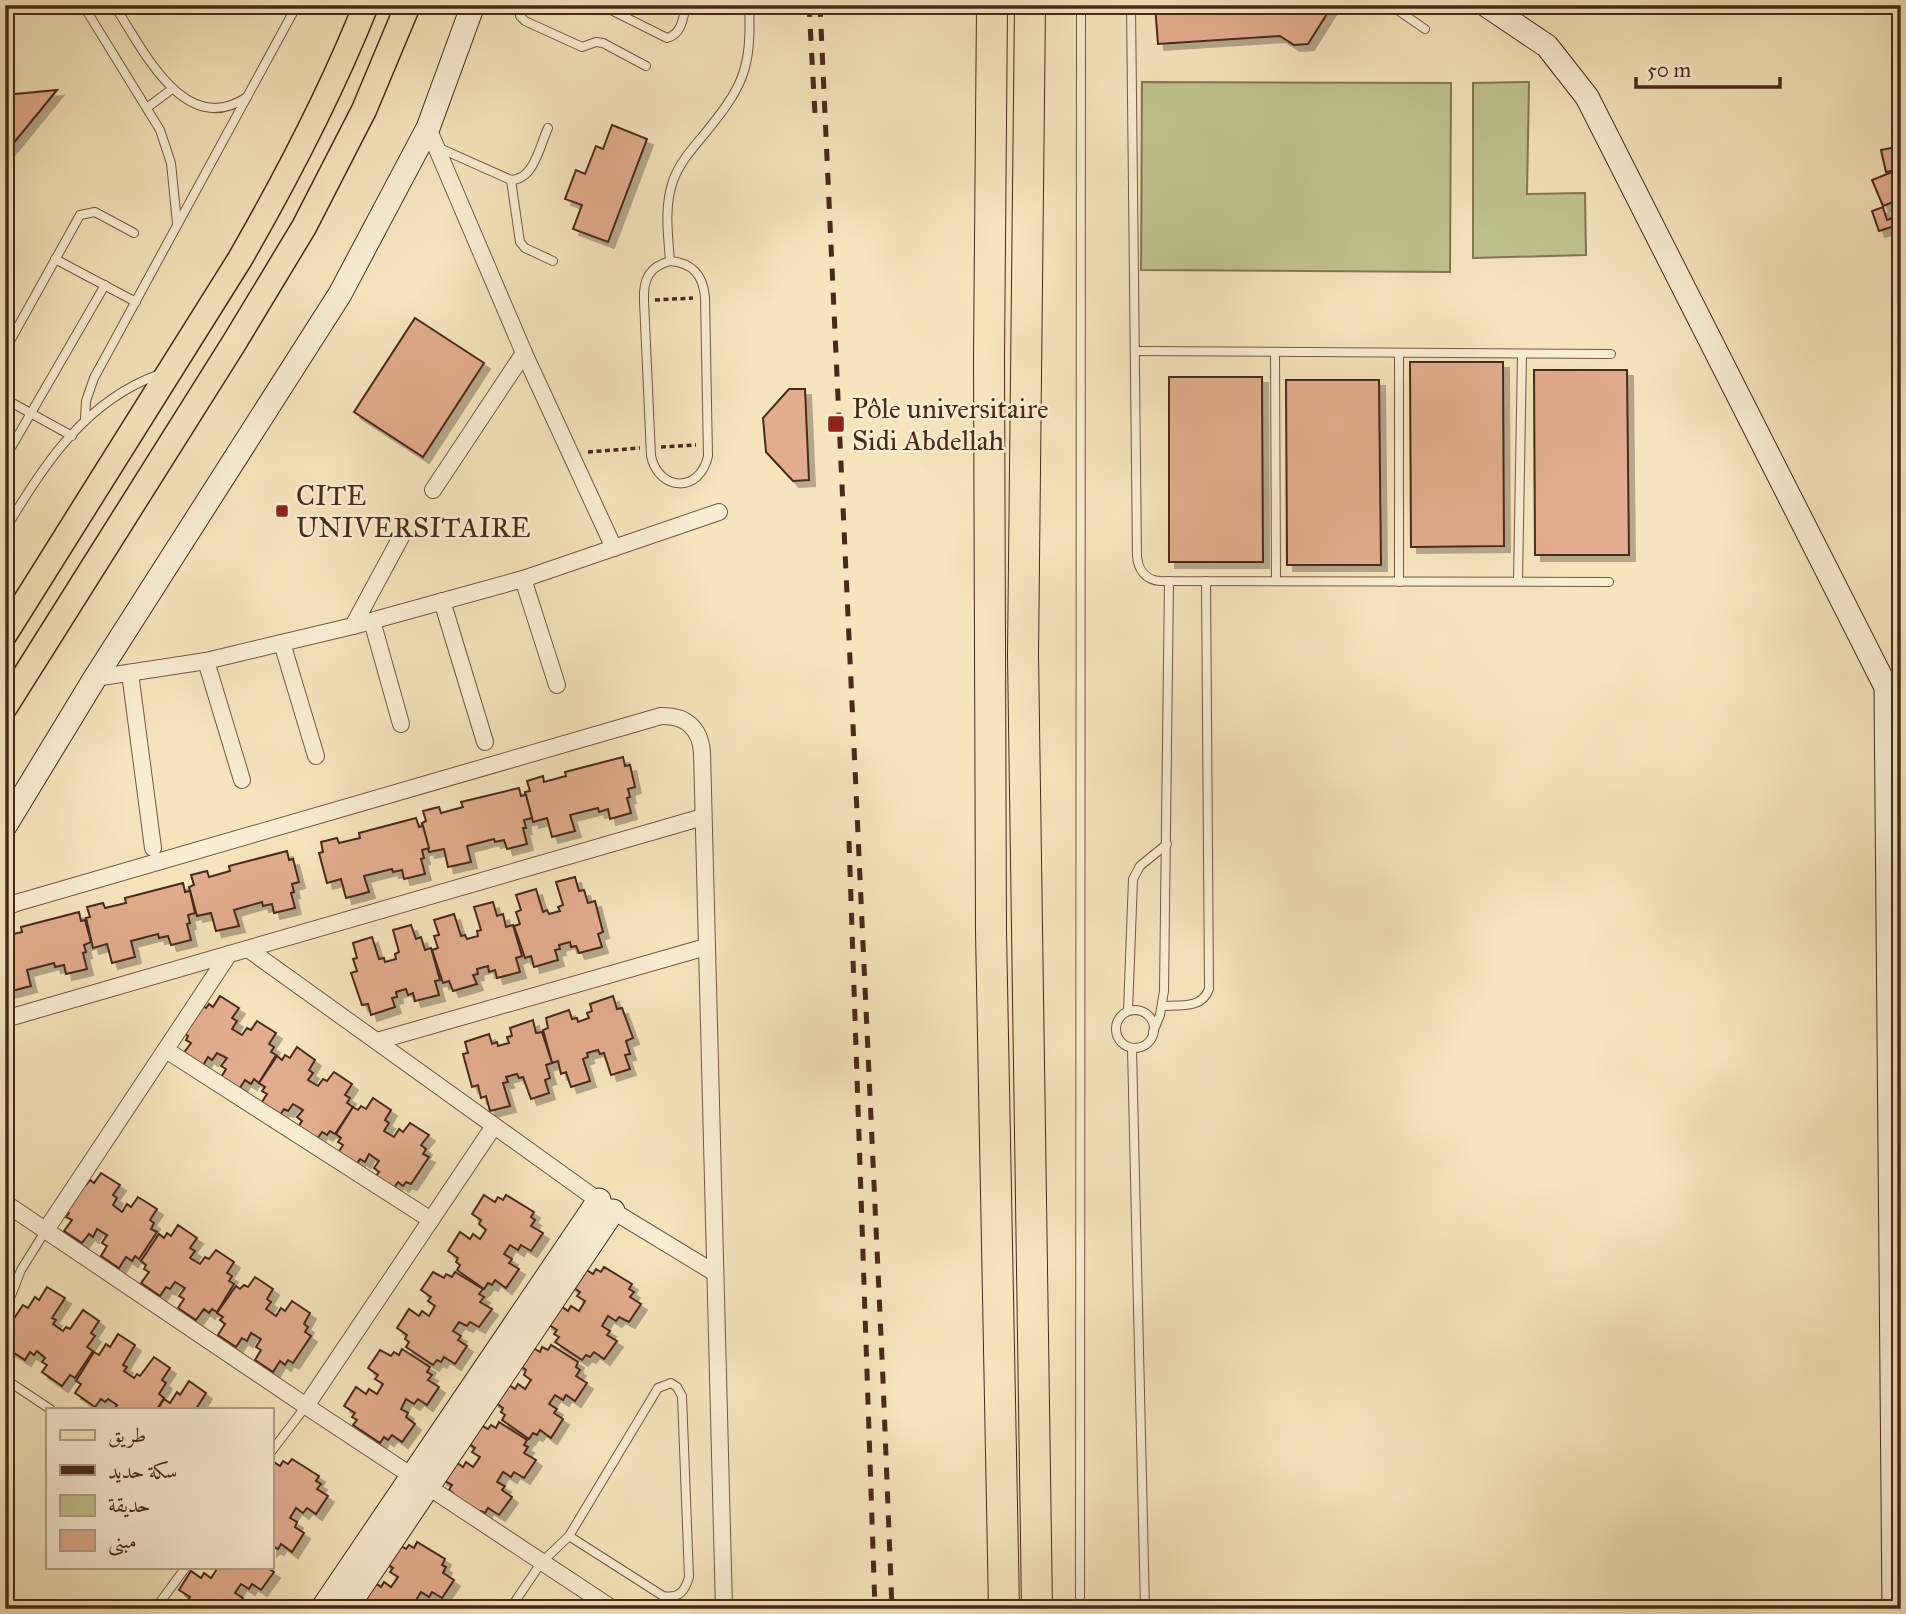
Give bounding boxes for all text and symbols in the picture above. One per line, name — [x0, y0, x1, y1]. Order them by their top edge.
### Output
scale bar — [1636, 46, 1780, 90]
text: 50 m — [1647, 57, 1692, 83]
place label: Pôle universitaire Sidi Abdellah — [852, 391, 1049, 458]
marker: Pôle universitaire Sidi Abdellah — [826, 414, 846, 434]
place label: CITE UNIVERSITAIRE — [296, 478, 531, 545]
marker: CITE UNIVERSITAIRE — [274, 503, 290, 519]
legend — [46, 1408, 273, 1568]
text: طريق — [108, 1422, 146, 1448]
text: سكة حديد — [108, 1458, 178, 1484]
text: حديقة — [108, 1492, 151, 1518]
text: مبنى — [108, 1528, 137, 1556]

